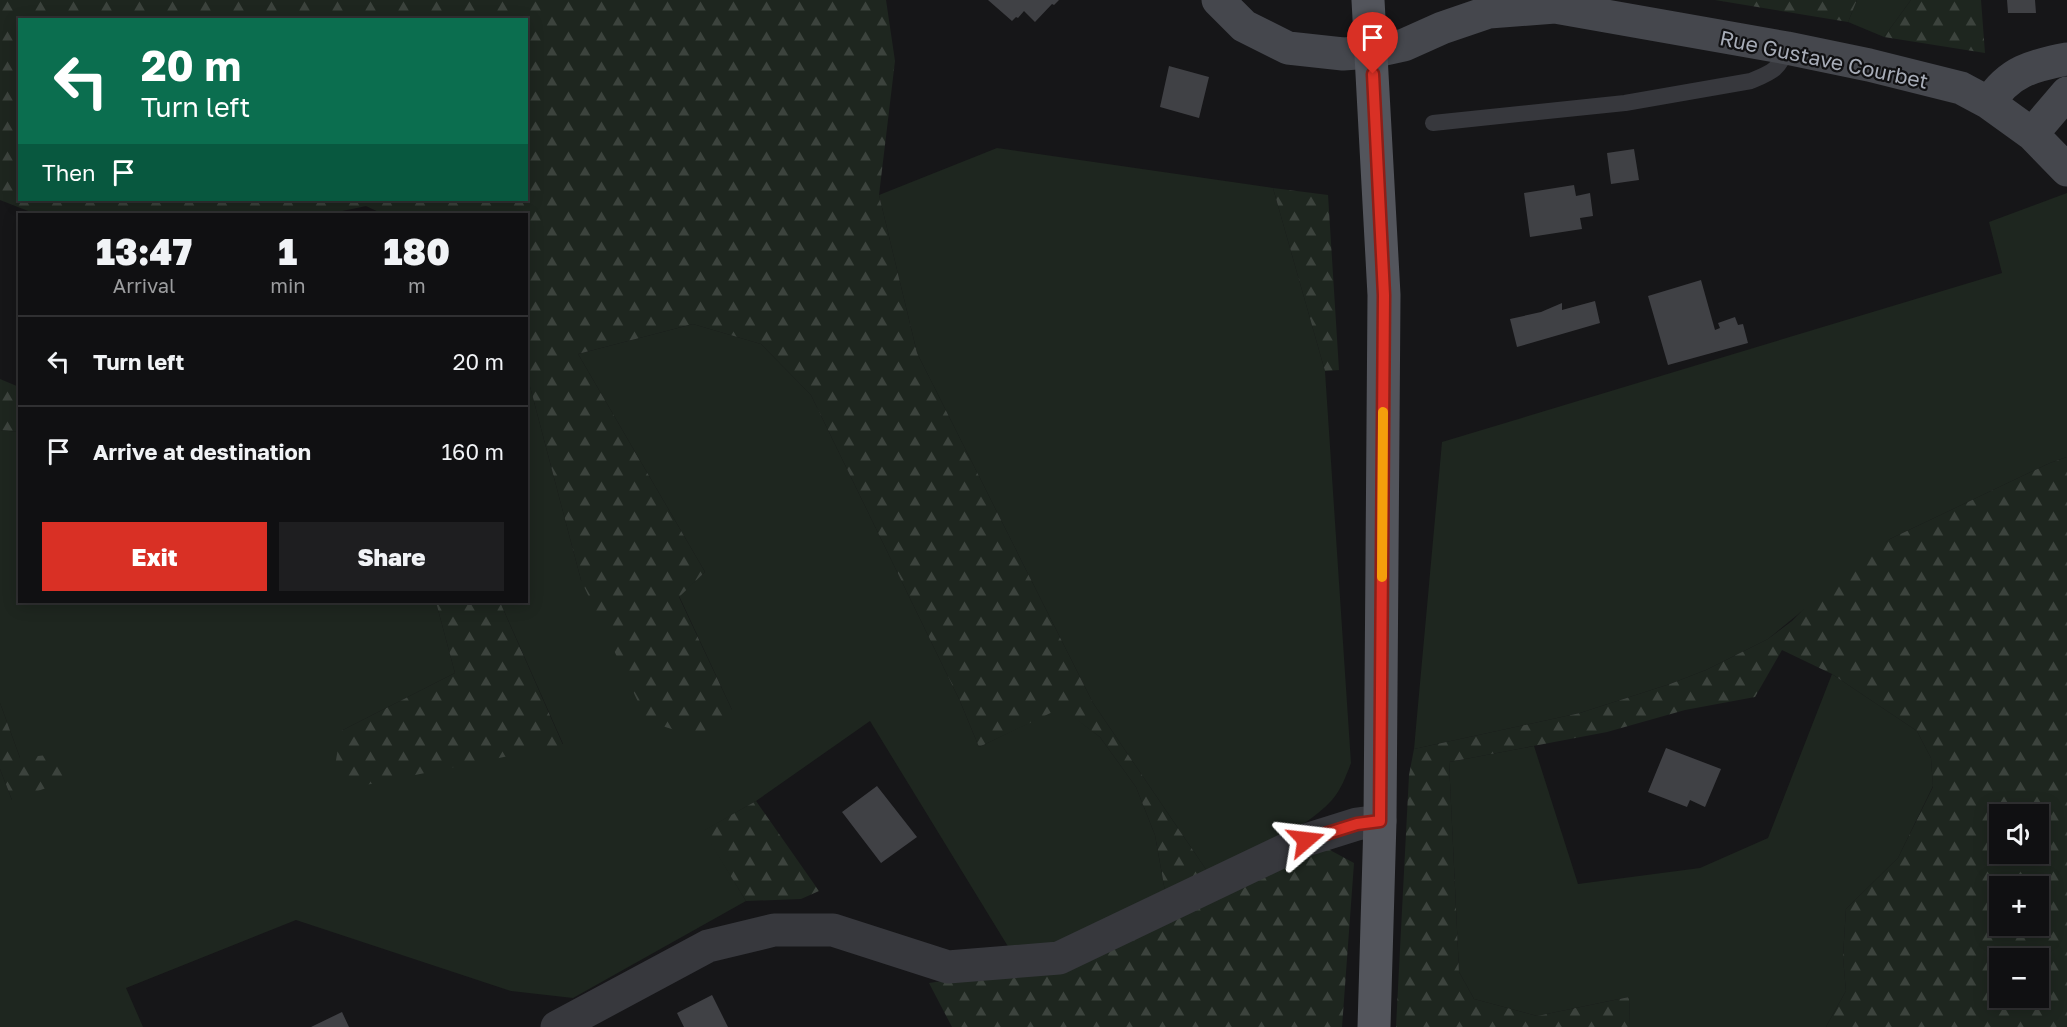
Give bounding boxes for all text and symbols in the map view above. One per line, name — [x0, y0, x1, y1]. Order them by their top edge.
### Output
pin — [1347, 12, 1398, 74]
icon: arrive — [1356, 21, 1389, 54]
street label: Rue Gustave Courbet — [1717, 24, 1931, 94]
text: 20 m — [141, 40, 241, 90]
icon: left — [42, 42, 120, 120]
text: Turn left — [141, 91, 250, 123]
icon: arrive — [107, 156, 140, 189]
text: Then — [42, 159, 95, 186]
text: 13:47 — [96, 230, 192, 273]
text: 1 — [278, 230, 297, 273]
text: 180 — [384, 230, 450, 273]
text: Arrival — [113, 273, 175, 297]
text: min — [270, 273, 306, 297]
text: m — [408, 273, 426, 297]
icon: left — [42, 345, 75, 378]
text: Turn left — [93, 348, 184, 375]
text: 20 m — [453, 348, 504, 375]
icon: arrive — [42, 435, 75, 468]
text: Arrive at destination — [93, 438, 311, 465]
text: 160 m — [441, 438, 504, 465]
button: Exit — [42, 522, 267, 591]
button: Share — [279, 522, 504, 591]
map controls — [1989, 804, 2049, 1008]
button: sound — [1989, 804, 2049, 864]
position arrow — [1274, 808, 1338, 872]
button: + — [1989, 876, 2049, 936]
button: − — [1989, 948, 2049, 1008]

